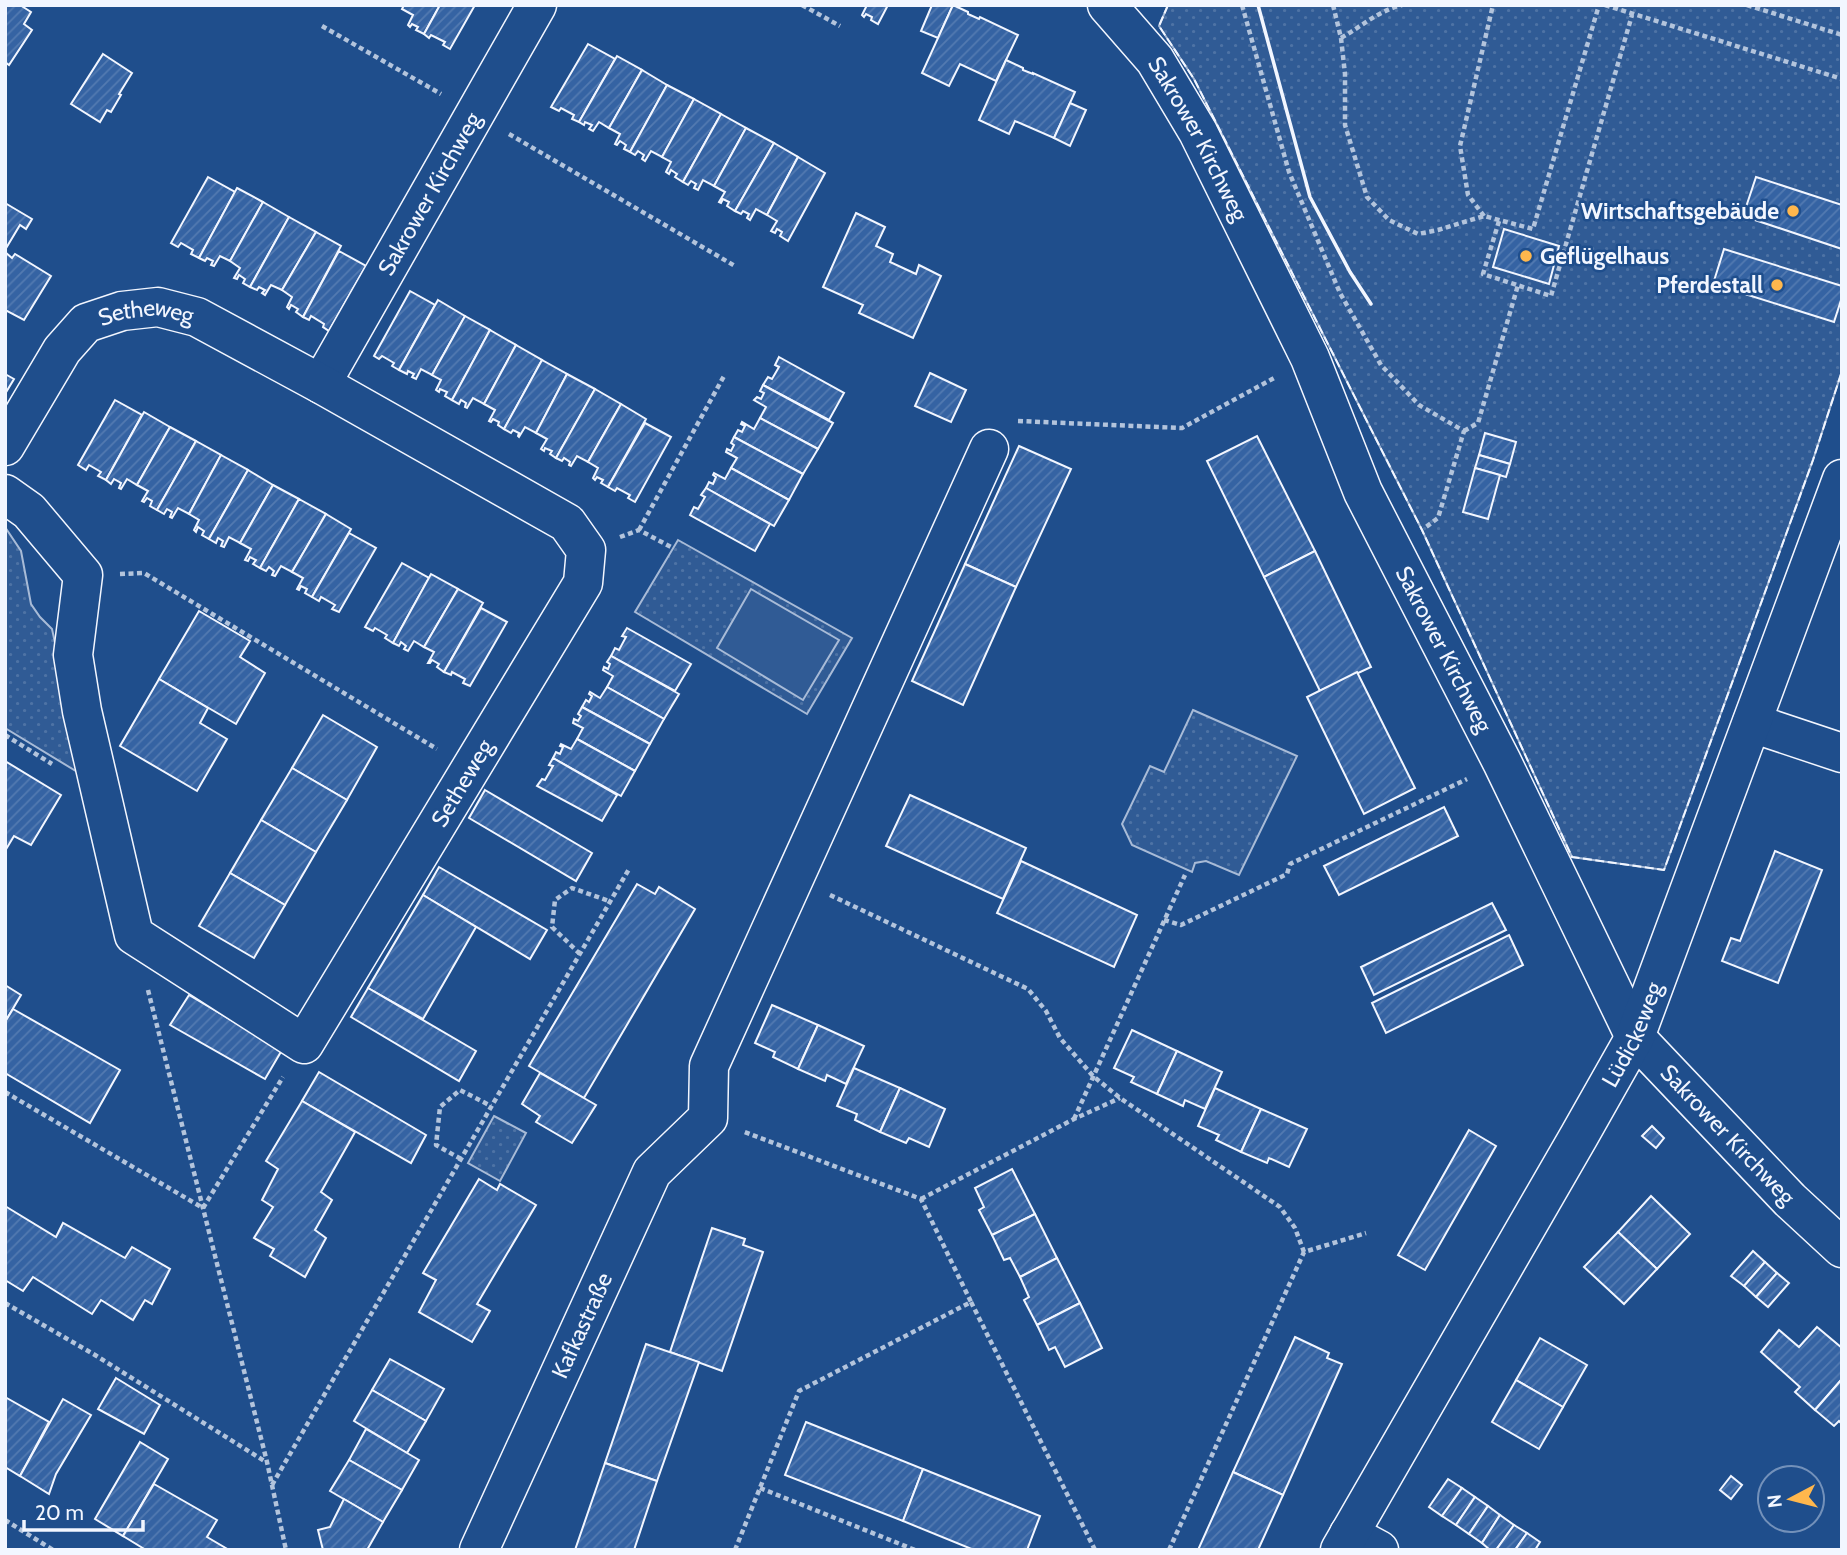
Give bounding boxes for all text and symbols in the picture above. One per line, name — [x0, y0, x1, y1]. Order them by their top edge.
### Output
street label: Sakrower Kirchweg — [1142, 51, 1254, 226]
street label: Sakrower Kirchweg — [372, 107, 487, 280]
place label: Wirtschaftsgebäude — [1581, 197, 1779, 225]
marker: Wirtschaftsgebäude — [1785, 203, 1801, 219]
place label: Geflügelhaus — [1540, 242, 1670, 270]
marker: Geflügelhaus — [1518, 248, 1534, 264]
place label: Pferdestall — [1656, 271, 1763, 299]
marker: Pferdestall — [1769, 277, 1785, 293]
street label: Setheweg — [95, 293, 197, 332]
street label: Sakrower Kirchweg — [1390, 561, 1499, 738]
street label: Setheweg — [425, 734, 499, 832]
street label: Lüdickeweg — [1596, 978, 1668, 1092]
street label: Sakrower Kirchweg — [1655, 1059, 1801, 1211]
street label: Kafkastraße — [545, 1268, 618, 1383]
north arrow — [1756, 1464, 1826, 1534]
scale bar — [24, 1488, 144, 1532]
text: N — [1762, 1493, 1787, 1509]
text: 20 m — [35, 1500, 84, 1525]

